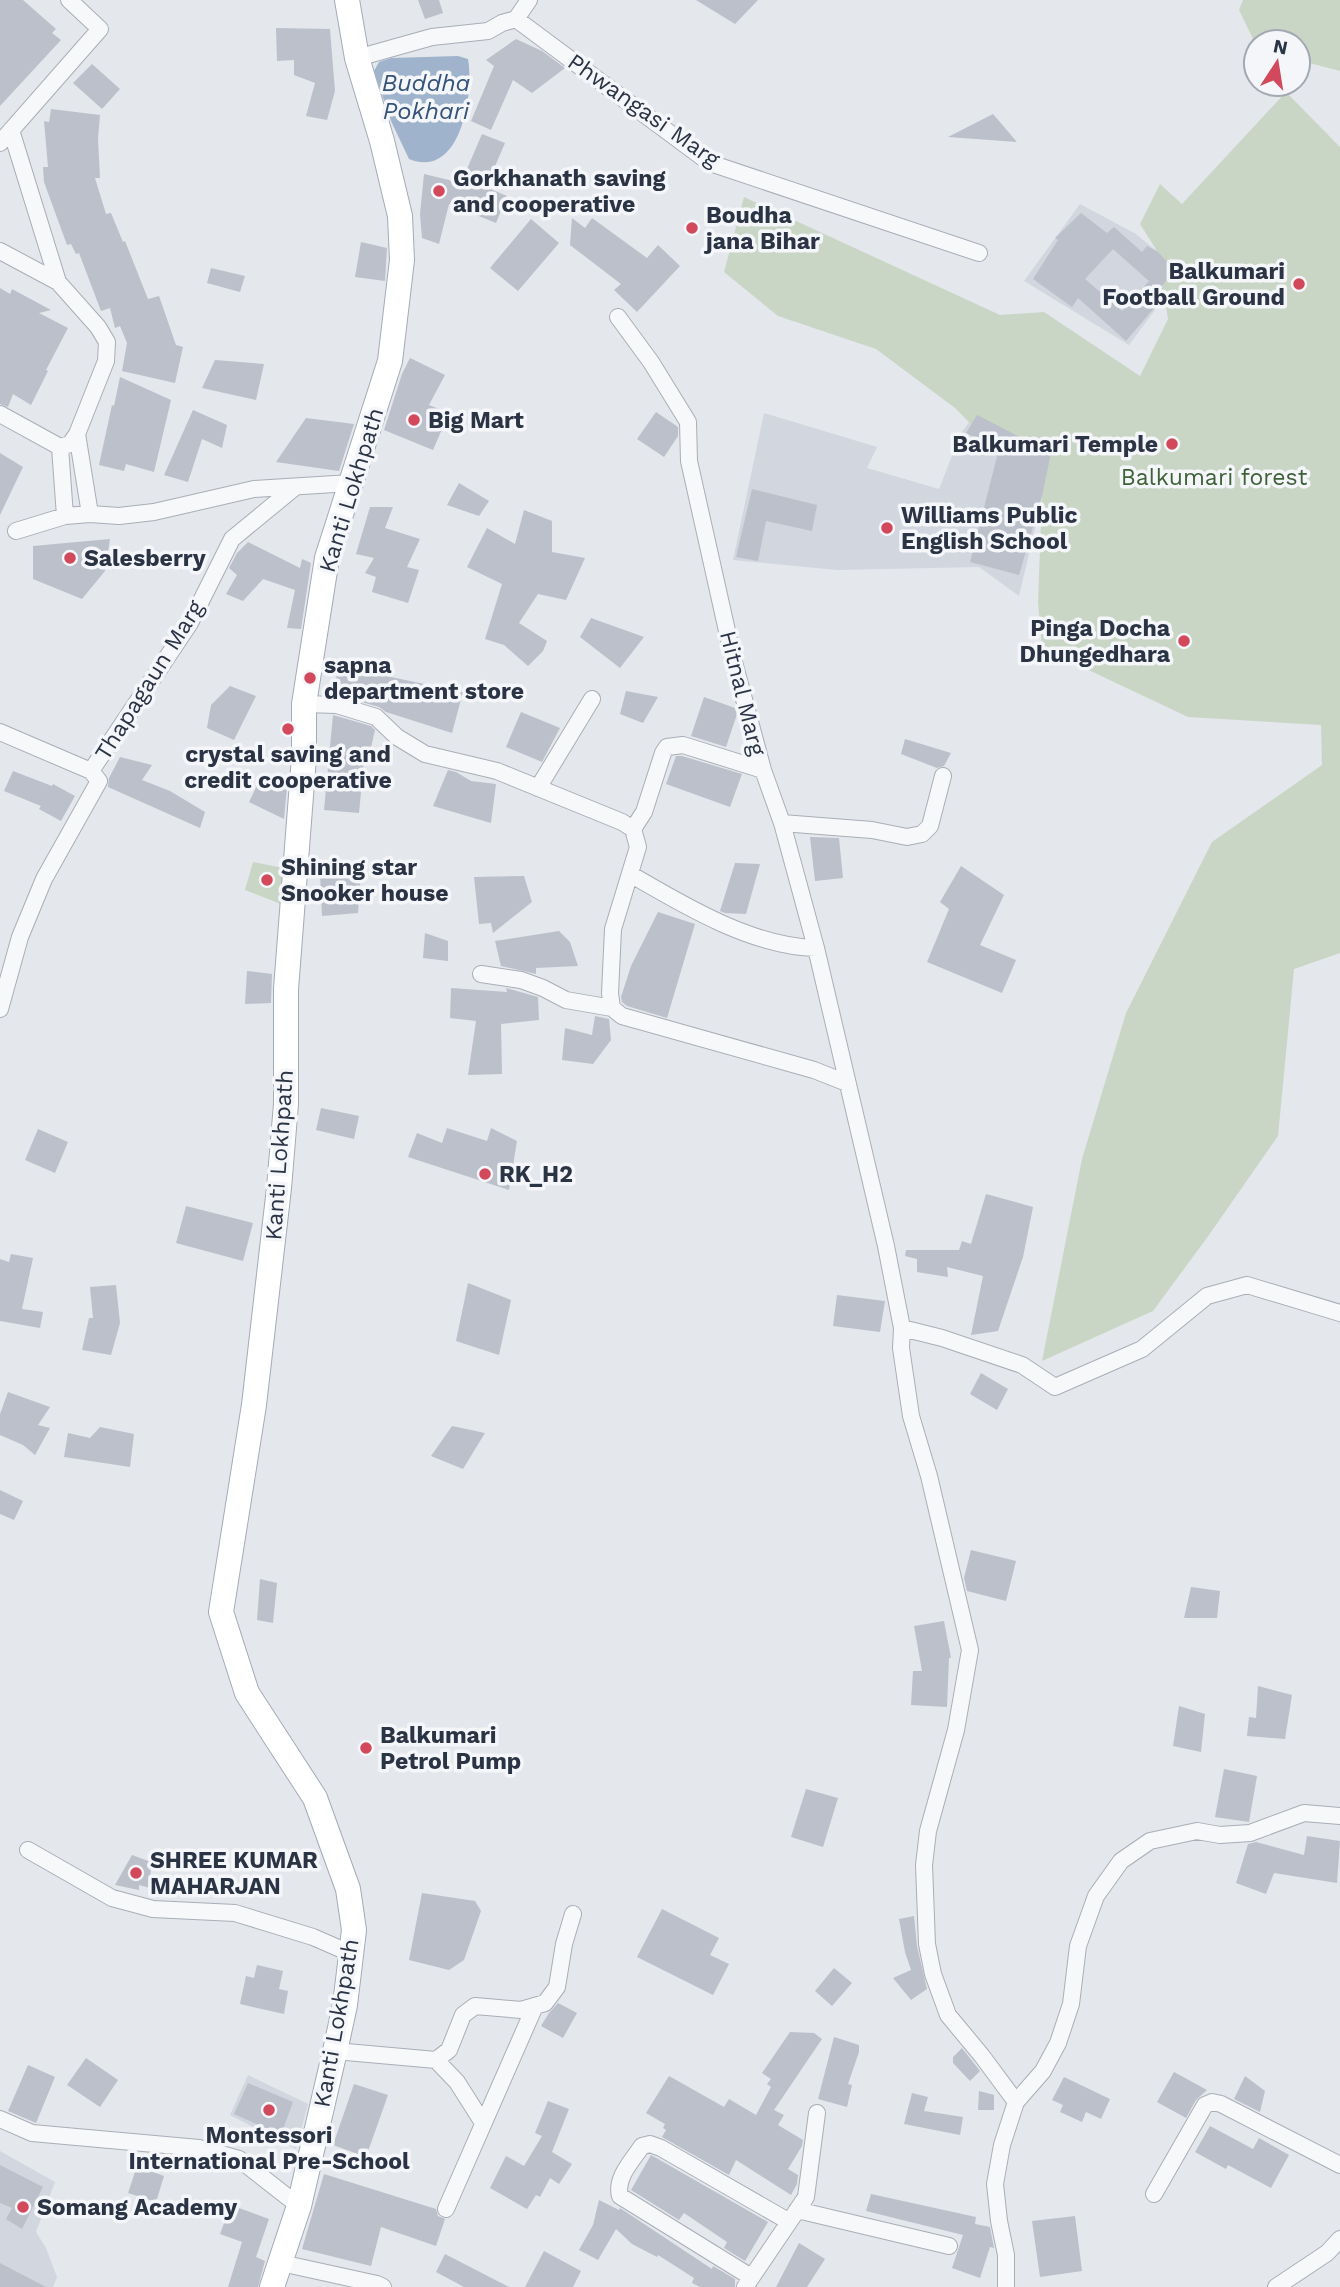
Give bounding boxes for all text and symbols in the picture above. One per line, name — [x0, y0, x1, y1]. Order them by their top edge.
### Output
north arrow — [1242, 28, 1312, 98]
text: N — [1271, 34, 1290, 60]
street label: Phwangasi Marg — [563, 48, 725, 173]
water label: Buddha Pokhari — [382, 69, 470, 125]
place label: Gorkhanath saving and cooperative — [453, 165, 665, 218]
marker: Gorkhanath saving and cooperative — [431, 183, 447, 199]
place label: Boudha jana Bihar — [703, 202, 820, 255]
marker: Boudha jana Bihar — [684, 220, 700, 236]
place label: Balkumari Football Ground — [1102, 258, 1285, 311]
marker: Balkumari Football Ground — [1291, 276, 1307, 292]
street label: Kanti Lokhpath — [314, 405, 389, 576]
place label: Big Mart — [428, 407, 524, 434]
marker: Big Mart — [406, 412, 422, 428]
place label: Balkumari Temple — [952, 431, 1158, 458]
marker: Balkumari Temple — [1164, 436, 1180, 452]
park label: Balkumari forest — [1121, 464, 1308, 491]
place label: Williams Public English School — [901, 502, 1077, 555]
marker: Williams Public English School — [879, 520, 895, 536]
place label: Salesberry — [84, 545, 206, 572]
marker: Salesberry — [62, 550, 78, 566]
street label: Thapagaun Marg — [89, 595, 210, 765]
place label: Pinga Docha Dhungedhara — [1020, 615, 1171, 668]
street label: Hitnal Marg — [714, 628, 771, 759]
marker: Pinga Docha Dhungedhara — [1176, 633, 1192, 649]
place label: sapna department store — [324, 652, 524, 705]
marker: sapna department store — [302, 670, 318, 686]
marker: crystal saving and credit cooperative — [280, 721, 296, 737]
place label: crystal saving and credit cooperative — [184, 741, 392, 794]
place label: Shining star Snooker house — [281, 854, 449, 907]
marker: Shining star Snooker house — [259, 872, 275, 888]
street label: Kanti Lokhpath — [260, 1069, 299, 1241]
place label: RK_H2 — [499, 1161, 573, 1188]
marker: RK_H2 — [477, 1166, 493, 1182]
place label: Balkumari Petrol Pump — [380, 1722, 521, 1775]
marker: Balkumari Petrol Pump — [358, 1740, 374, 1756]
place label: SHREE KUMAR MAHARJAN — [150, 1847, 318, 1900]
marker: SHREE KUMAR MAHARJAN — [128, 1865, 144, 1881]
street label: Kanti Lokhpath — [308, 1937, 365, 2110]
marker: Montessori International Pre-School — [261, 2102, 277, 2118]
place label: Montessori International Pre-School — [129, 2122, 410, 2175]
place label: Somang Academy — [37, 2194, 237, 2221]
marker: Somang Academy — [15, 2199, 31, 2215]

